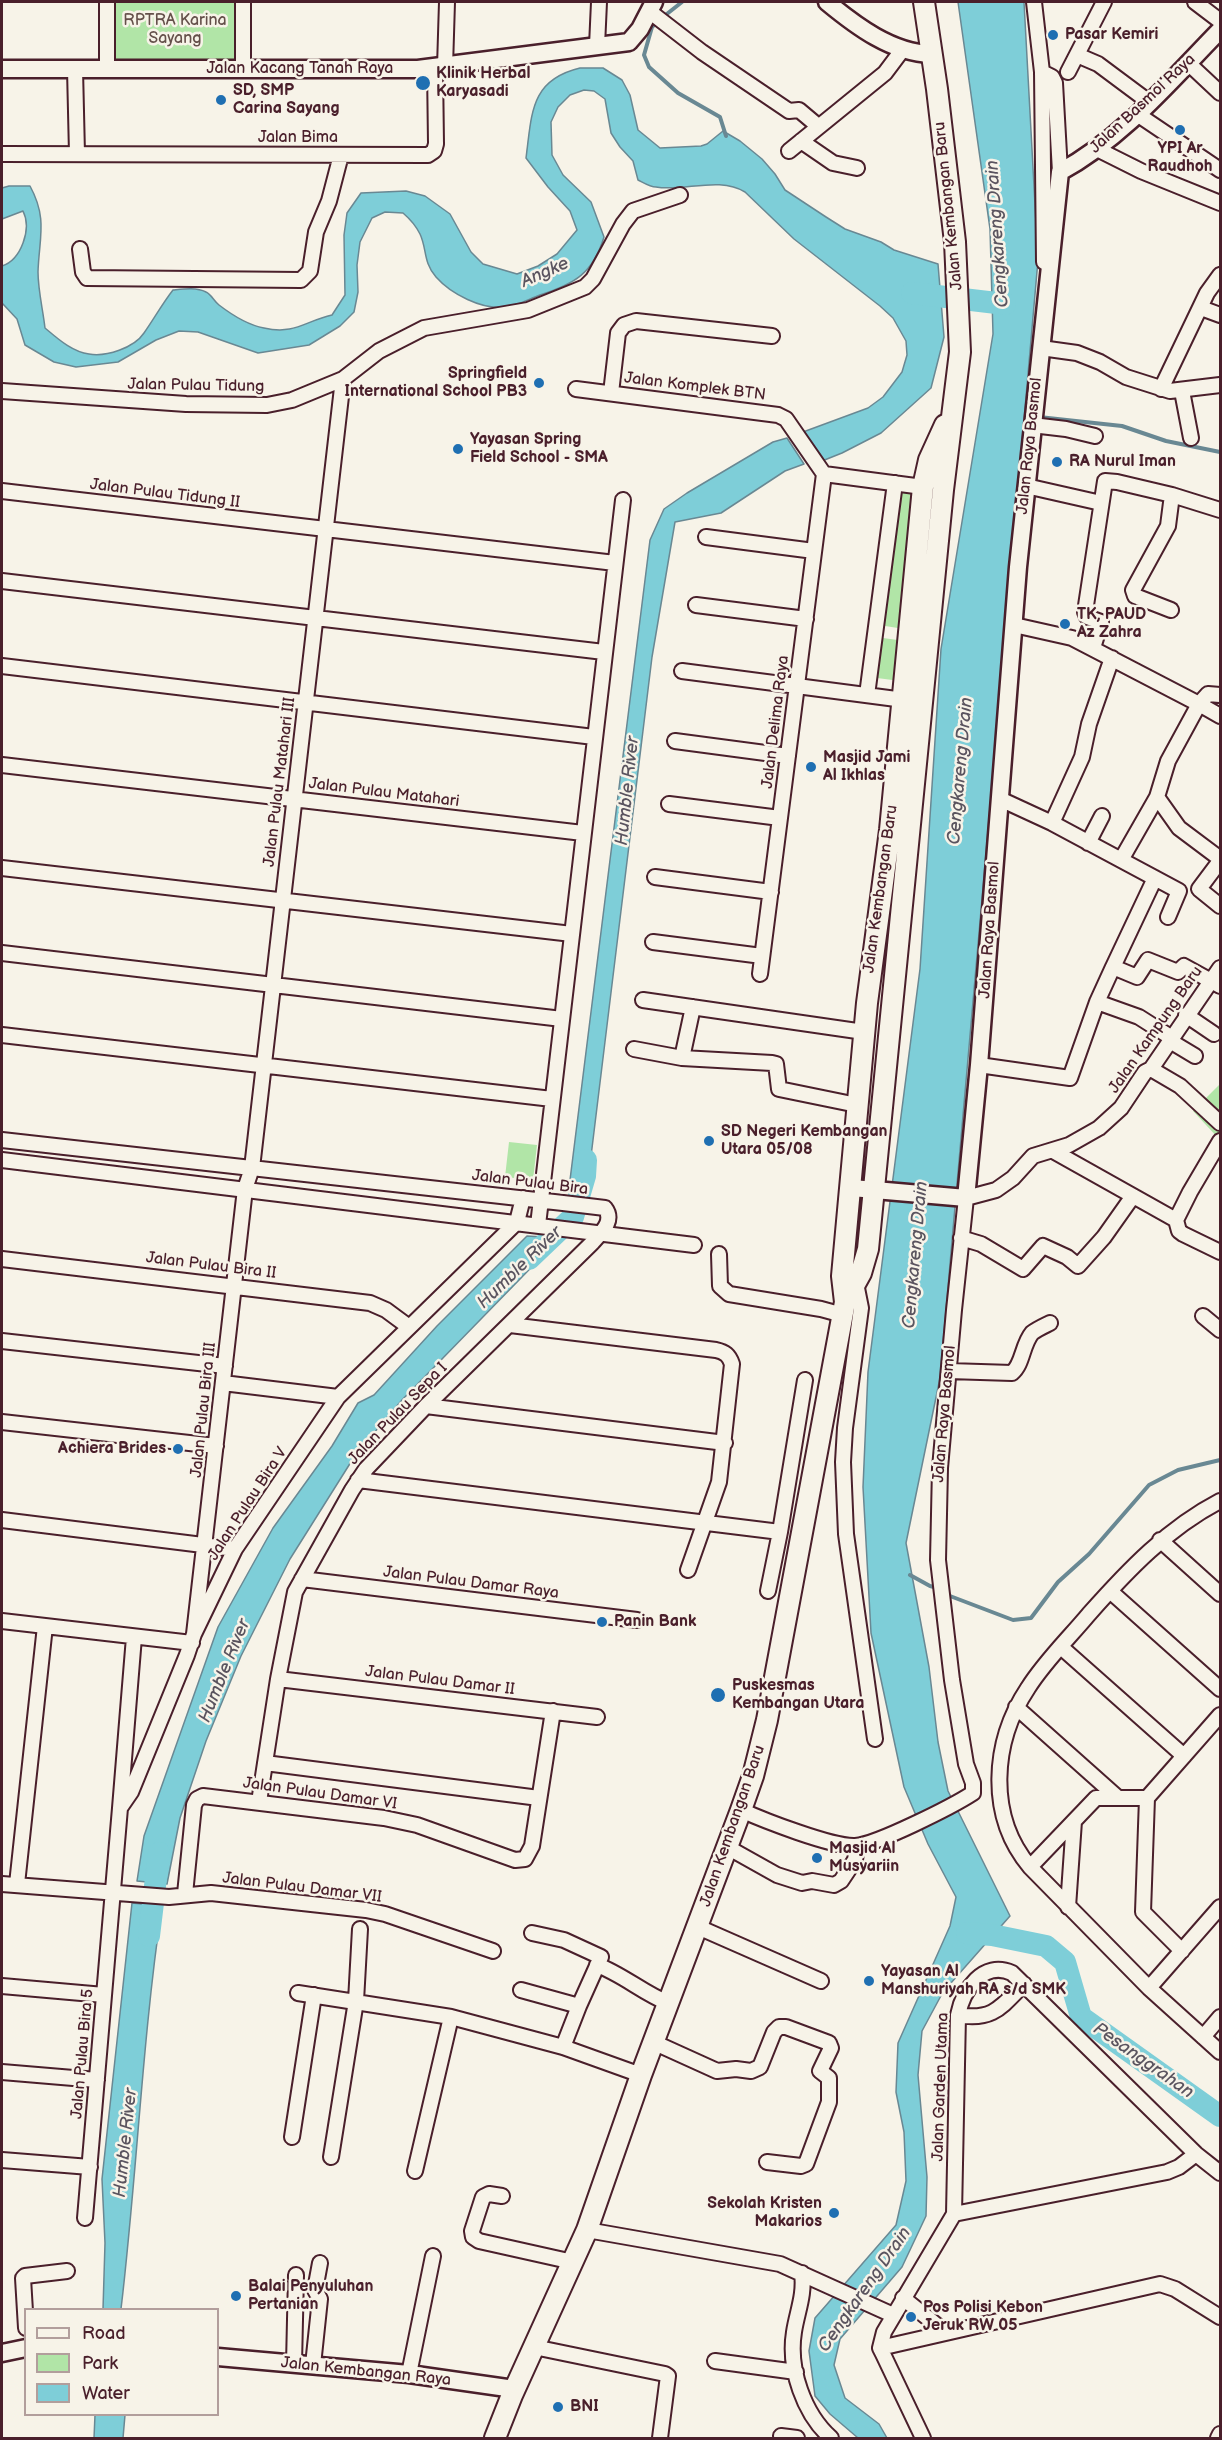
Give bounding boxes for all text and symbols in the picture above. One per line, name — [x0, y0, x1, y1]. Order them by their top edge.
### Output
park label: RPTRA Karina Sayang — [123, 11, 227, 49]
place label: Pasar Kemiri — [1065, 25, 1159, 45]
marker: Pasar Kemiri — [1046, 28, 1060, 42]
street label: Jalan Basmol Raya — [1086, 50, 1200, 158]
street label: Jalan Kacang Tanah Raya — [207, 59, 393, 79]
place label: Klinik Herbal Karyasadi — [436, 64, 530, 102]
marker: Klinik Herbal Karyasadi — [414, 74, 432, 92]
place label: SD, SMP Carina Sayang — [233, 81, 339, 119]
marker: SD, SMP Carina Sayang — [214, 93, 228, 107]
street label: Jalan Kembangan Baru — [931, 121, 967, 291]
marker: YPI Ar Raudhoh — [1173, 123, 1187, 137]
street label: Jalan Bima — [258, 128, 338, 148]
place label: YPI Ar Raudhoh — [1147, 139, 1213, 177]
water label: Cengkareng Drain — [982, 160, 1014, 308]
water label: Angke — [518, 253, 572, 293]
place label: Springfield International School PB3 — [345, 364, 527, 402]
street label: Jalan Komplek BTN — [623, 369, 767, 405]
street label: Jalan Pulau Tidung — [127, 375, 265, 397]
marker: Springfield International School PB3 — [532, 376, 546, 390]
street label: Jalan Raya Basmol — [1013, 377, 1047, 515]
place label: Yayasan Spring Field School - SMA — [470, 430, 608, 468]
marker: Yayasan Spring Field School - SMA — [451, 442, 465, 456]
place label: RA Nurul Iman — [1069, 452, 1176, 472]
marker: RA Nurul Iman — [1050, 455, 1064, 469]
street label: Jalan Pulau Tidung II — [89, 475, 241, 513]
place label: TK, PAUD Az Zahra — [1077, 605, 1146, 643]
marker: TK, PAUD Az Zahra — [1058, 617, 1072, 631]
street label: Jalan Delima Raya — [758, 654, 794, 790]
street label: Jalan Pulau Matahari III — [260, 696, 300, 868]
water label: Cengkareng Drain — [944, 696, 978, 846]
water label: Humble River — [612, 735, 644, 847]
place label: Masjid Jami Al Ikhlas — [823, 748, 910, 786]
marker: Masjid Jami Al Ikhlas — [804, 760, 818, 774]
street label: Jalan Pulau Matahari — [308, 774, 460, 812]
street label: Jalan Kembangan Baru — [860, 804, 902, 974]
street label: Jalan Raya Basmol — [976, 861, 1004, 999]
street label: Jalan Kampung Baru — [1105, 963, 1207, 1097]
place label: SD Negeri Kembangan Utara 05/08 — [721, 1122, 888, 1160]
marker: SD Negeri Kembangan Utara 05/08 — [702, 1134, 716, 1148]
street label: Jalan Pulau Bira — [471, 1166, 589, 1200]
water label: Cengkareng Drain — [899, 1180, 933, 1330]
water label: Humble River — [473, 1222, 567, 1314]
street label: Jalan Pulau Bira II — [145, 1248, 277, 1284]
street label: Jalan Pulau Bira III — [187, 1341, 221, 1479]
street label: Jalan Raya Basmol — [929, 1345, 961, 1483]
street label: Jalan Pulau Sepa I — [344, 1359, 452, 1469]
place label: Achiera Brides — [58, 1439, 166, 1459]
marker: Achiera Brides — [171, 1442, 185, 1456]
street label: Jalan Pulau Bira V — [204, 1444, 292, 1564]
street label: Jalan Pulau Damar Raya — [382, 1563, 560, 1603]
place label: Panin Bank — [614, 1612, 696, 1632]
marker: Panin Bank — [595, 1615, 609, 1629]
water label: Humble River — [194, 1616, 256, 1726]
street label: Jalan Pulau Damar II — [364, 1662, 516, 1700]
place label: Puskesmas Kembangan Utara — [732, 1676, 864, 1714]
marker: Puskesmas Kembangan Utara — [709, 1686, 727, 1704]
street label: Jalan Kembangan Baru — [696, 1743, 770, 1909]
street label: Jalan Pulau Damar VI — [242, 1774, 398, 1814]
place label: Masjid Al Musyariin — [829, 1839, 899, 1877]
marker: Masjid Al Musyariin — [810, 1851, 824, 1865]
street label: Jalan Pulau Damar VII — [221, 1869, 383, 1907]
place label: Yayasan Al Manshuriyah RA s/d SMK — [881, 1962, 1066, 2000]
marker: Yayasan Al Manshuriyah RA s/d SMK — [862, 1974, 876, 1988]
street label: Jalan Pulau Bira 5 — [68, 1988, 98, 2120]
street label: Jalan Garden Utama — [929, 2012, 953, 2162]
water label: Pesanggrahan — [1089, 2018, 1197, 2104]
water label: Humble River — [110, 2087, 142, 2199]
place label: Sekolah Kristen Makarios — [707, 2194, 822, 2232]
marker: Sekolah Kristen Makarios — [827, 2206, 841, 2220]
water label: Cengkareng Drain — [814, 2223, 916, 2357]
place label: Balai Penyuluhan Pertanian — [248, 2277, 373, 2315]
marker: Balai Penyuluhan Pertanian — [229, 2289, 243, 2303]
place label: Pos Polisi Kebon Jeruk RW 05 — [923, 2298, 1043, 2336]
legend — [24, 2308, 219, 2416]
marker: Pos Polisi Kebon Jeruk RW 05 — [904, 2310, 918, 2324]
text: Road — [82, 2323, 126, 2344]
text: Park — [82, 2353, 118, 2374]
street label: Jalan Kembangan Raya — [280, 2354, 452, 2390]
text: Water — [82, 2383, 130, 2404]
place label: BNI — [570, 2397, 599, 2417]
marker: BNI — [551, 2400, 565, 2414]

